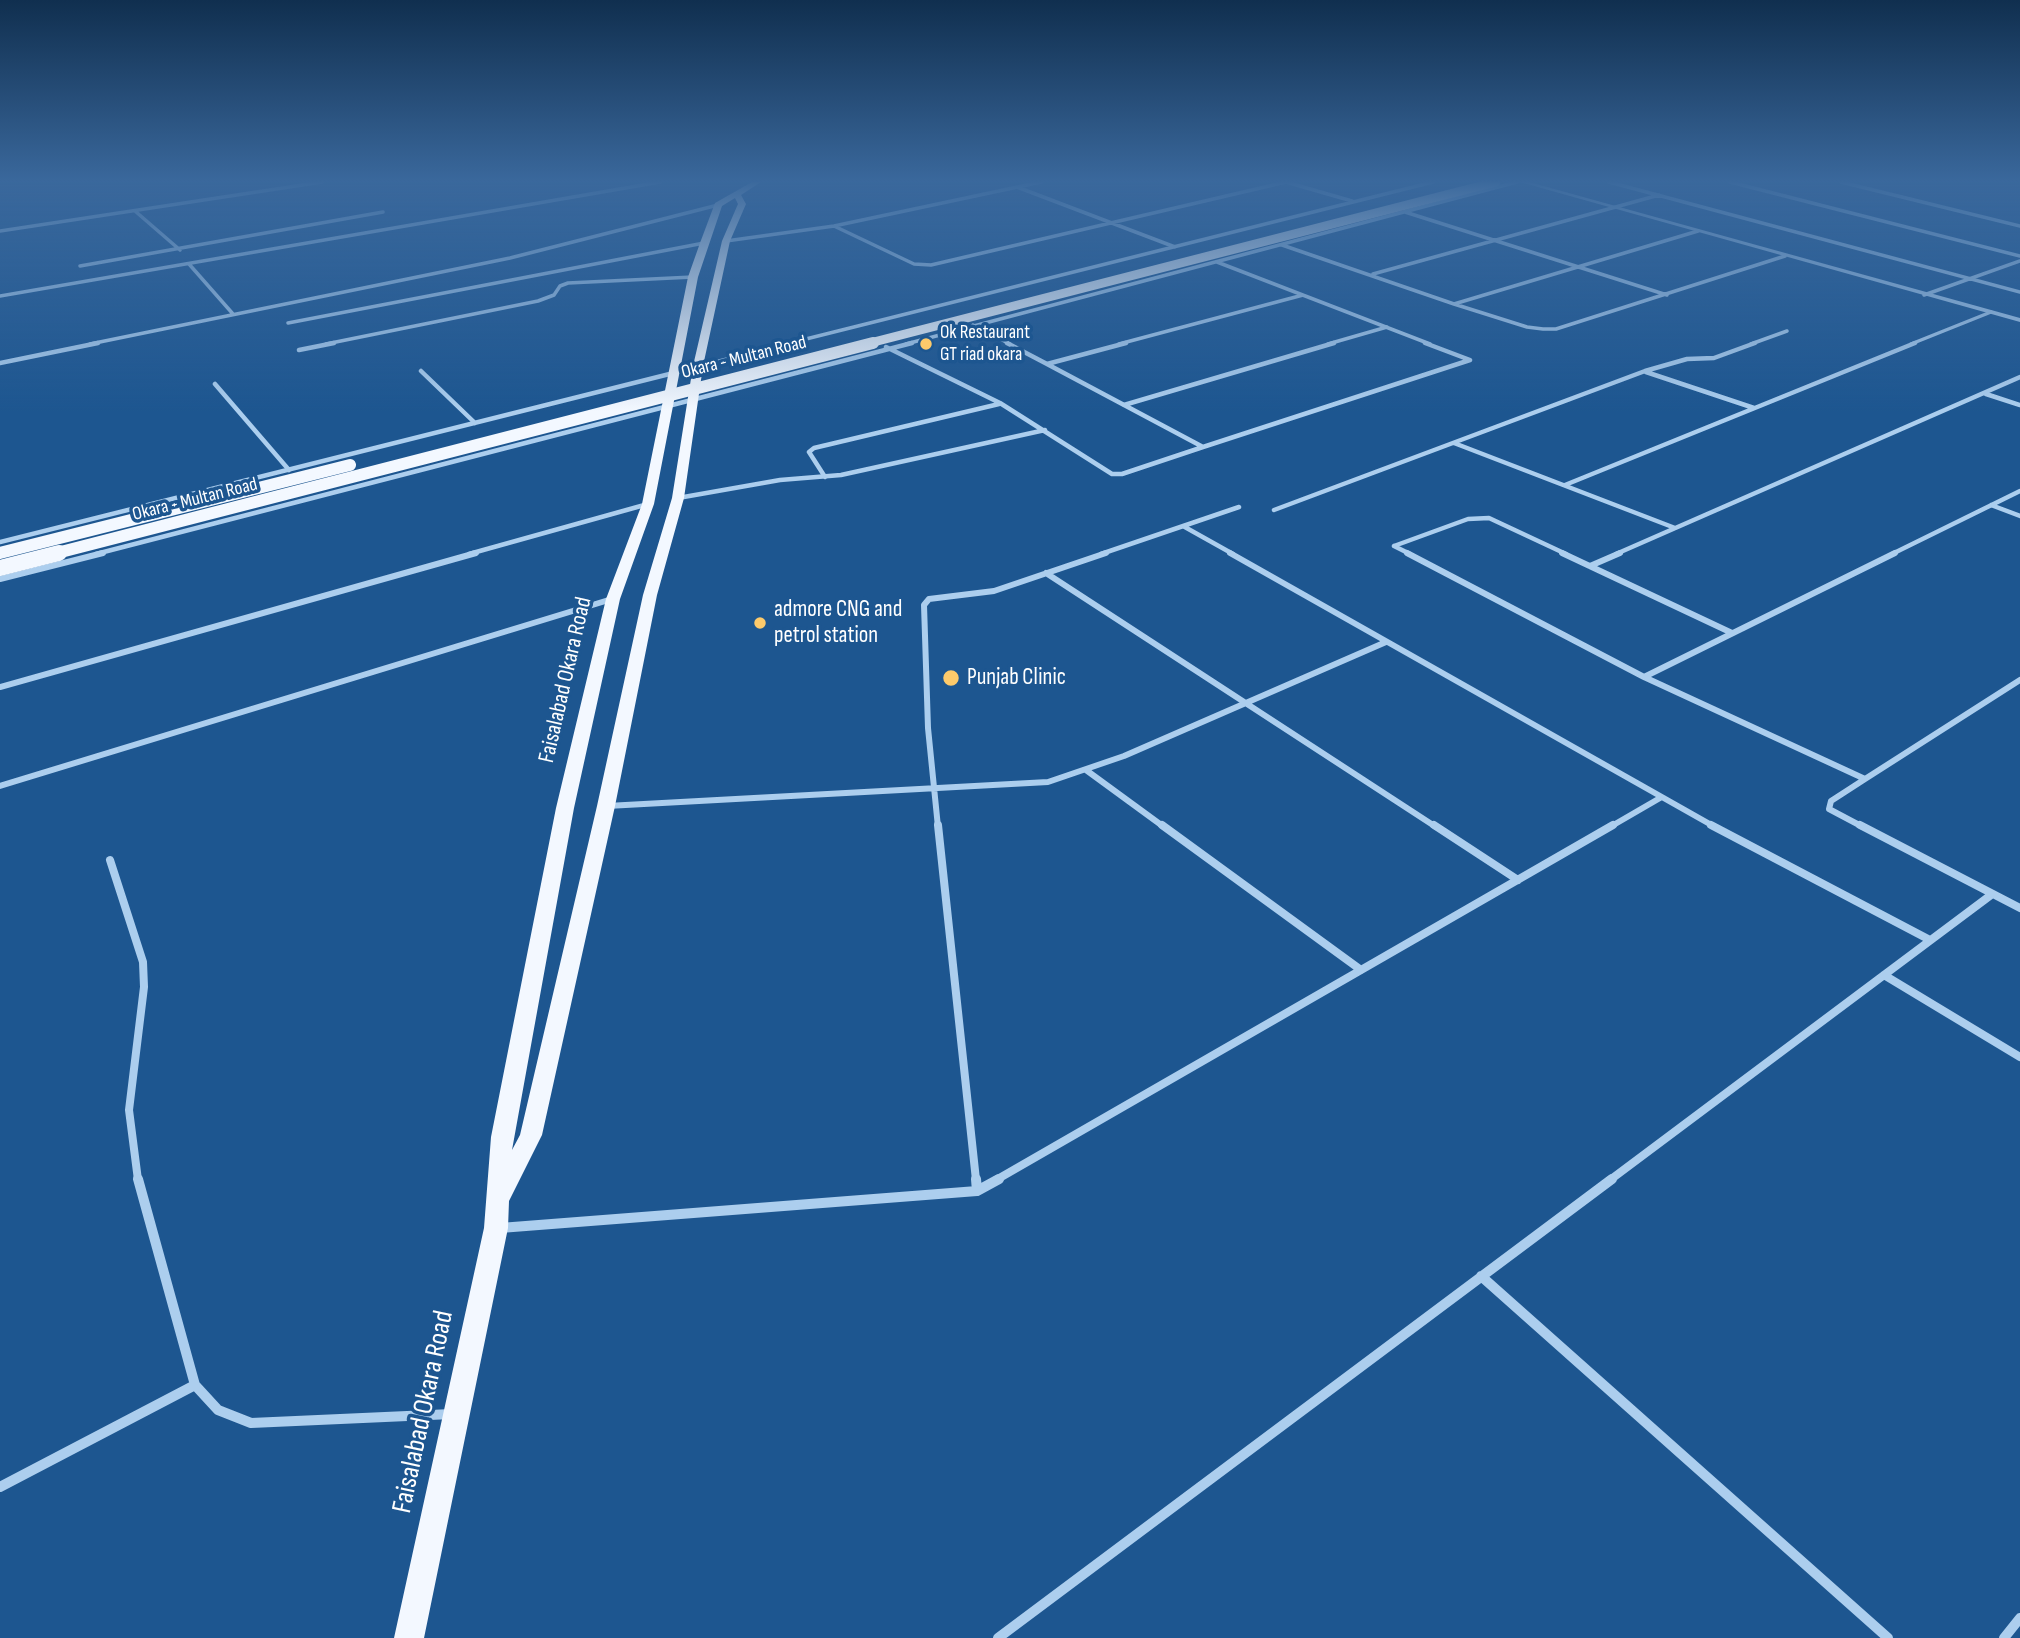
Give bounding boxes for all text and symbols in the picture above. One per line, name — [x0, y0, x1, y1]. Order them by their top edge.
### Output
place label: Ok Restaurant GT riad okara — [940, 322, 1030, 366]
street label: Okara - Multan Road — [679, 331, 809, 385]
marker: Ok Restaurant GT riad okara — [918, 336, 934, 352]
street label: Okara - Multan Road — [130, 473, 260, 527]
street label: Faisalabad Okara Road — [534, 594, 598, 766]
place label: admore CNG and petrol station — [774, 596, 902, 650]
marker: admore CNG and petrol station — [752, 615, 768, 631]
place label: Punjab Clinic — [967, 664, 1066, 692]
marker: Punjab Clinic — [941, 668, 961, 688]
street label: Faisalabad Okara Road — [386, 1308, 462, 1516]

